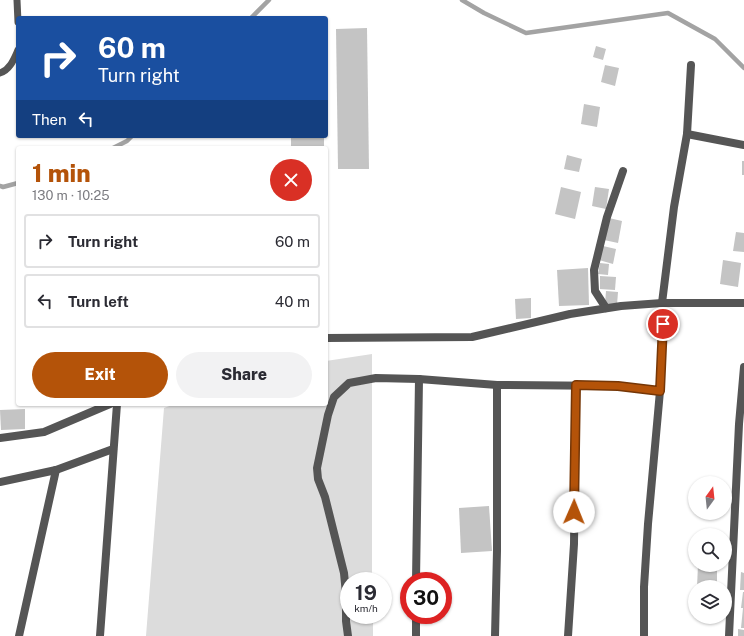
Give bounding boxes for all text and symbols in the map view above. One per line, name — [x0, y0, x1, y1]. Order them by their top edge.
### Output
text: 60 m — [98, 31, 166, 64]
icon: right — [32, 32, 84, 84]
text: Turn right — [98, 65, 180, 86]
icon: left — [75, 108, 97, 130]
text: Then — [32, 111, 67, 128]
text: 1 min — [32, 159, 91, 187]
button: close — [270, 159, 312, 201]
text: 130 m · 10:25 — [32, 188, 110, 203]
icon: right — [34, 230, 56, 252]
text: Turn right — [68, 233, 138, 250]
text: 60 m — [275, 233, 310, 250]
icon: left — [34, 290, 56, 312]
text: Turn left — [68, 293, 129, 310]
text: 40 m — [275, 293, 310, 310]
pin — [646, 307, 680, 341]
icon: arrive — [652, 313, 674, 335]
button: Exit — [32, 352, 168, 398]
button: Share — [176, 352, 312, 398]
north arrow — [688, 476, 732, 520]
map controls — [688, 476, 732, 624]
position arrow — [553, 491, 595, 533]
button: search — [688, 528, 732, 572]
speed limit sign: 30 — [400, 572, 452, 624]
button: layers — [688, 580, 732, 624]
text: 19 — [355, 581, 377, 605]
text: km/h — [354, 602, 378, 614]

